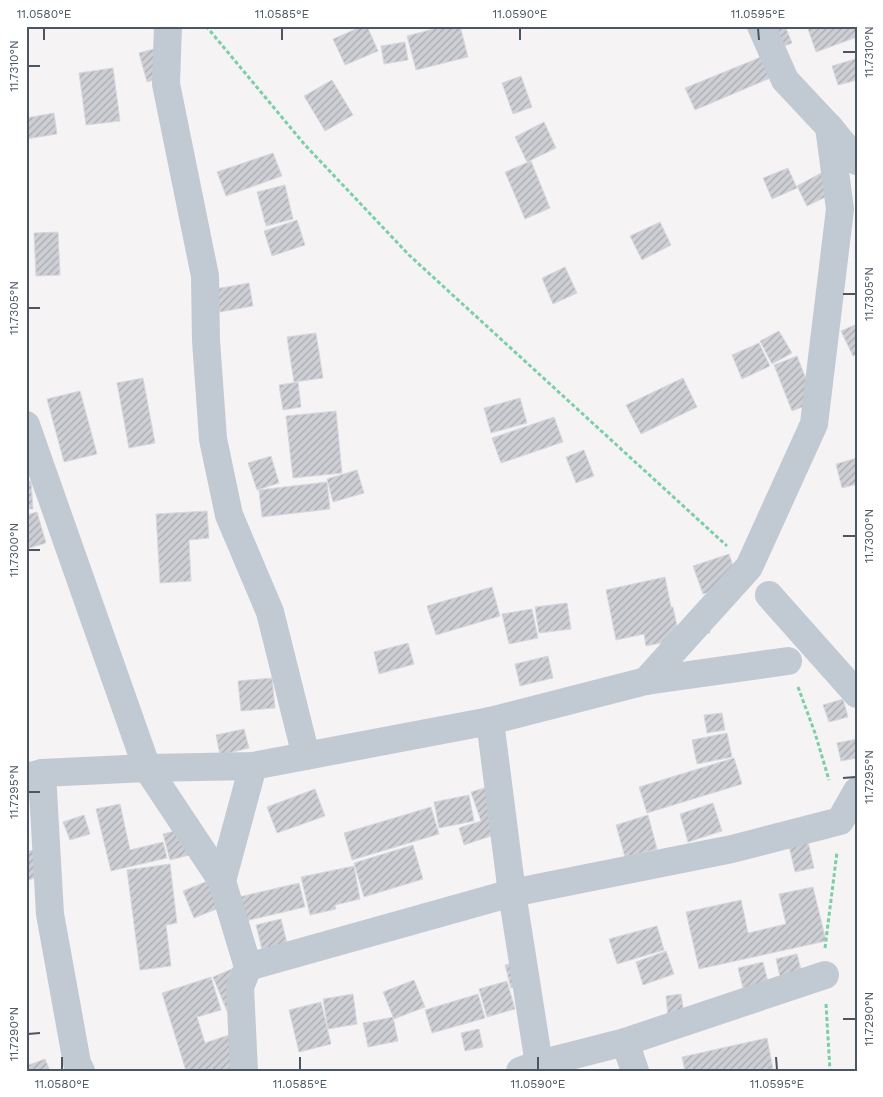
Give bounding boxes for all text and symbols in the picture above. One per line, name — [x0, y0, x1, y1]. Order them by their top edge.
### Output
text: 11.0580°E — [17, 7, 72, 21]
text: 11.0585°E — [255, 7, 309, 21]
text: 11.0590°E — [493, 7, 548, 21]
text: 11.0595°E — [731, 7, 785, 21]
text: 11.7310°N — [862, 26, 876, 78]
text: 11.7310°N — [7, 40, 21, 92]
text: 11.7305°N — [862, 267, 876, 321]
text: 11.7305°N — [7, 281, 21, 335]
text: 11.7300°N — [862, 509, 876, 563]
text: 11.7300°N — [7, 523, 21, 577]
text: 11.7295°N — [862, 750, 876, 804]
text: 11.7295°N — [7, 765, 21, 819]
text: 11.7290°N — [862, 992, 876, 1046]
text: 11.7290°N — [7, 1007, 21, 1061]
text: 11.0580°E — [35, 1077, 90, 1091]
text: 11.0585°E — [273, 1077, 327, 1091]
text: 11.0590°E — [511, 1077, 566, 1091]
text: 11.0595°E — [750, 1077, 804, 1091]

